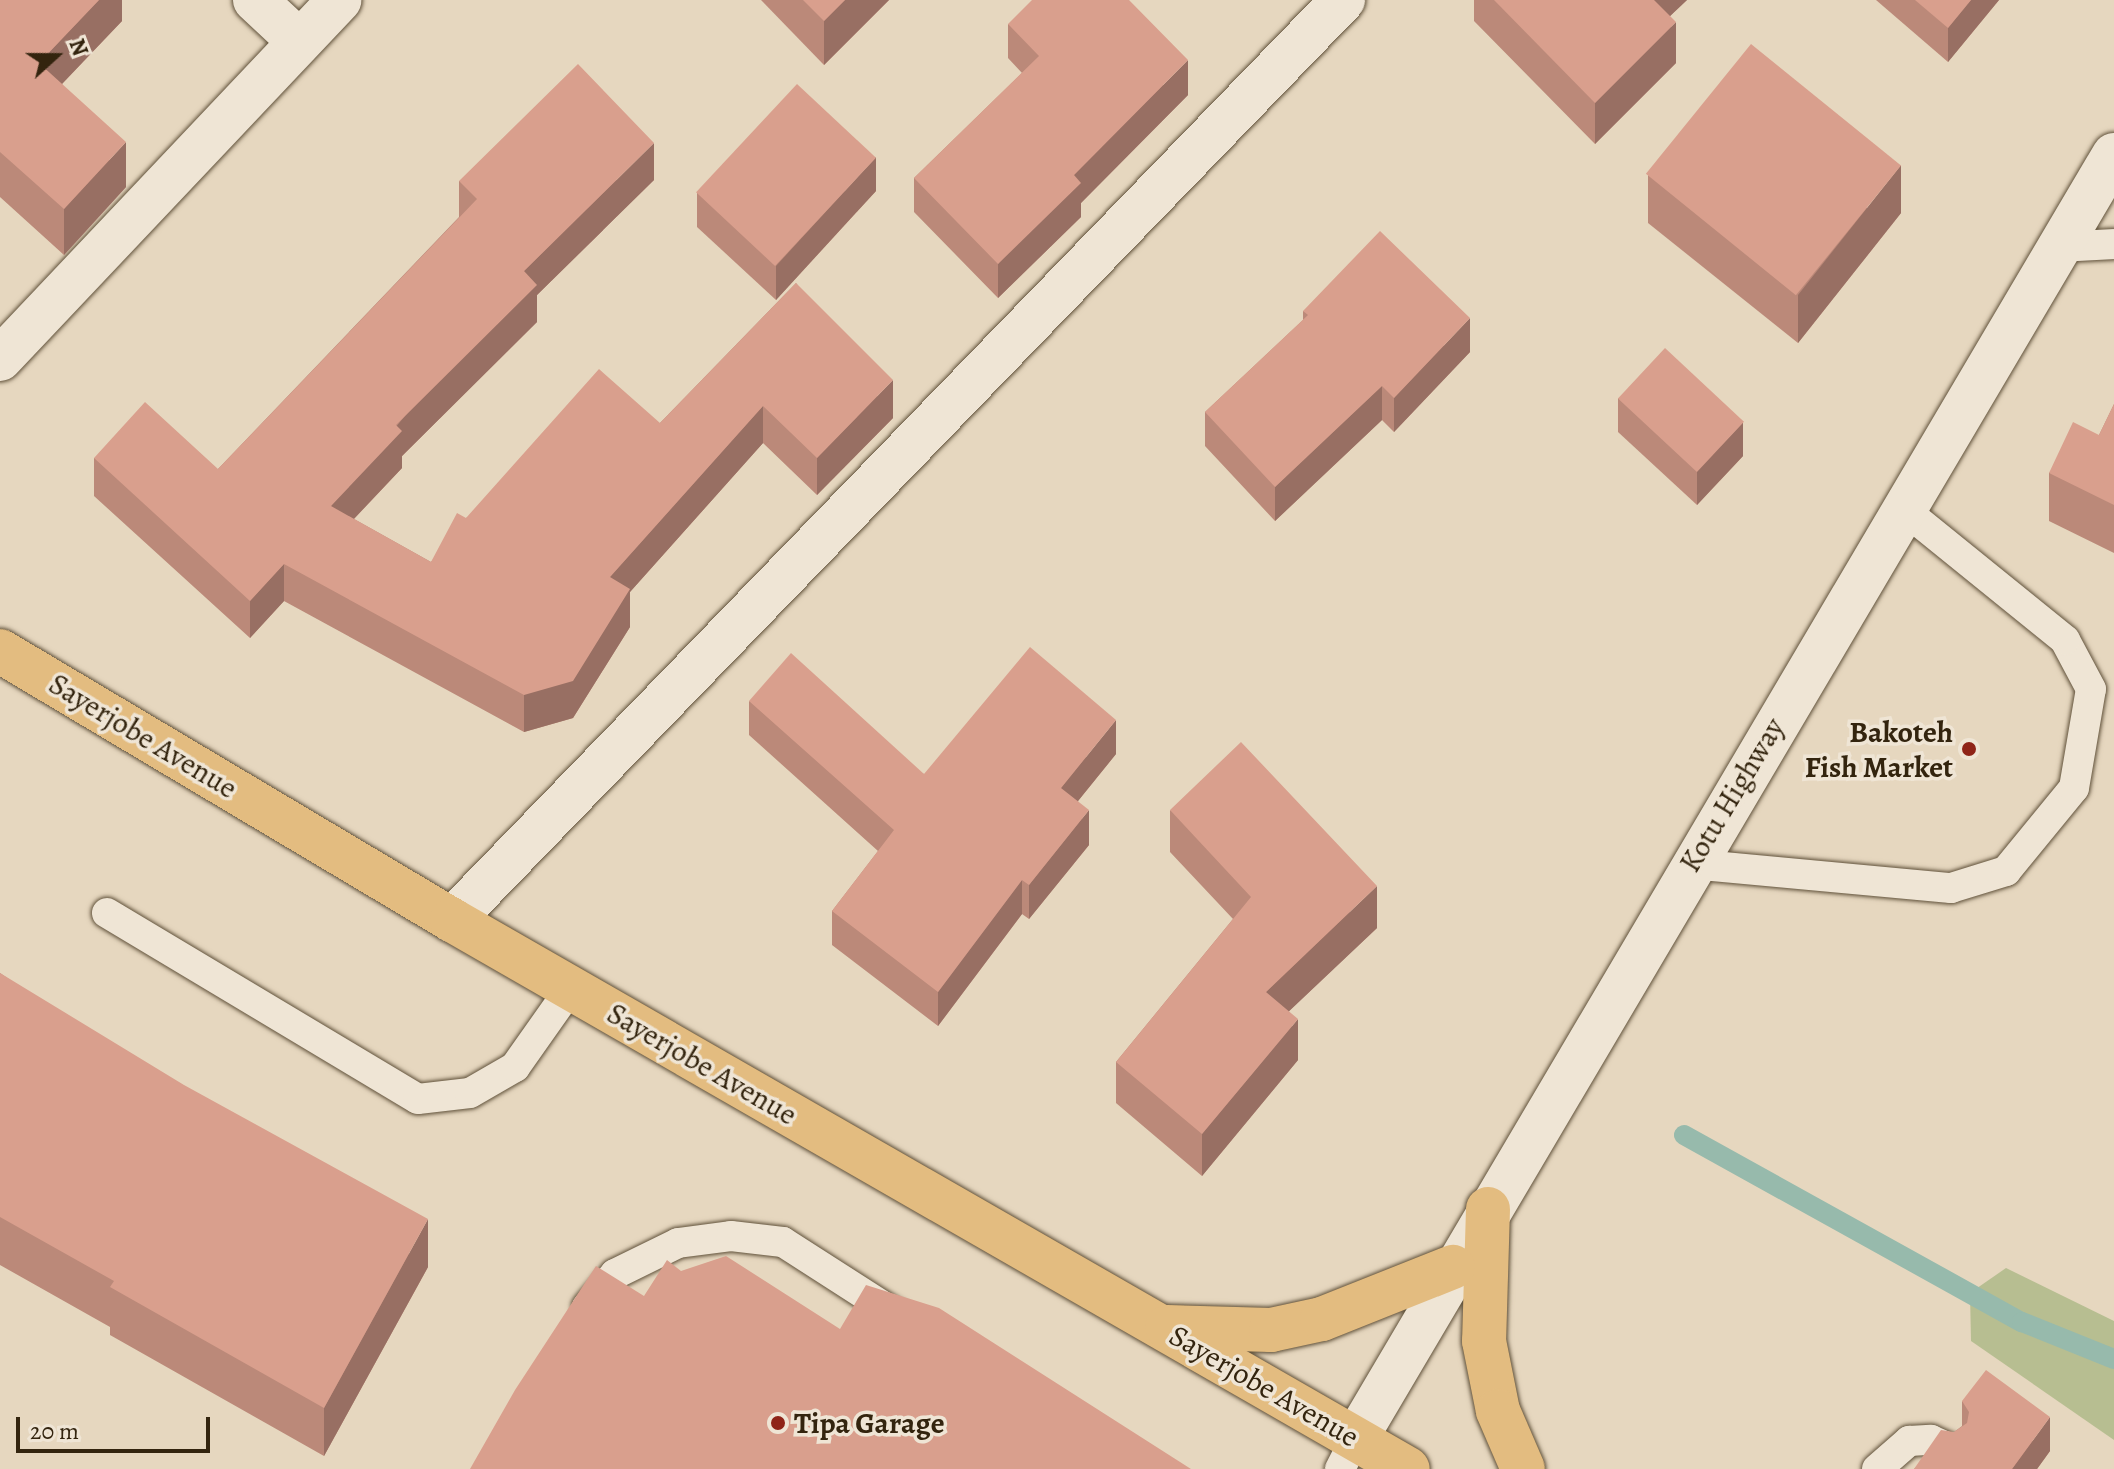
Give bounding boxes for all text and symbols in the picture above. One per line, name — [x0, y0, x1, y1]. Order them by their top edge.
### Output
north arrow — [16, 16, 96, 96]
text: N — [62, 35, 95, 60]
street label: Sayerjobe Avenue — [42, 666, 244, 806]
street label: Kotu Highway — [1672, 711, 1792, 879]
place label: Bakoteh Fish Market — [1805, 714, 1953, 784]
marker: Bakoteh Fish Market — [1960, 740, 1978, 758]
street label: Sayerjobe Avenue — [601, 995, 803, 1133]
street label: Sayerjobe Avenue — [1163, 1317, 1365, 1455]
scale bar — [20, 1401, 214, 1451]
place label: Tipa Garage — [794, 1405, 945, 1441]
marker: Tipa Garage — [769, 1414, 787, 1432]
text: 20 m — [30, 1415, 79, 1447]

